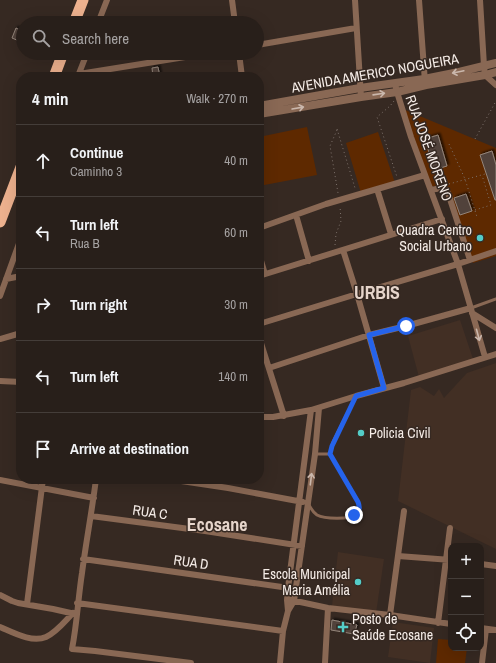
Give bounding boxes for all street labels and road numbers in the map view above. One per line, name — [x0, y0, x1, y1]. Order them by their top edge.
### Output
street label: AVENIDA AMERICO NOGUEIRA — [289, 49, 460, 97]
street label: RUA JOSÉ MORENO — [401, 92, 457, 204]
street label: RUA C — [131, 501, 169, 523]
street label: RUA D — [172, 551, 210, 573]

